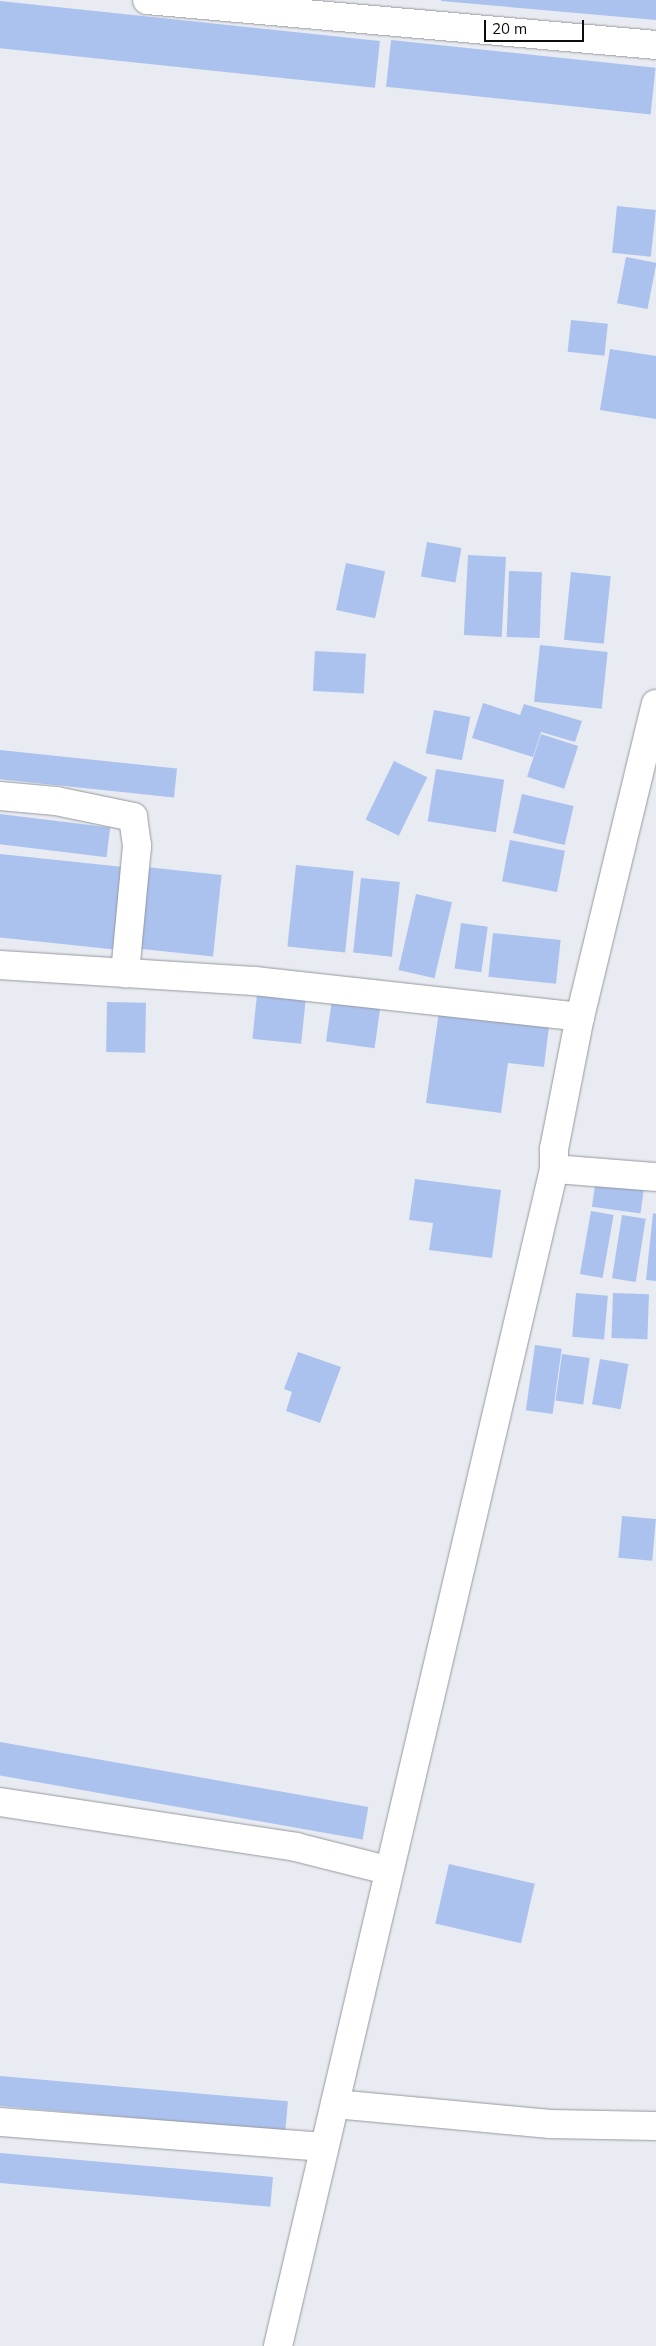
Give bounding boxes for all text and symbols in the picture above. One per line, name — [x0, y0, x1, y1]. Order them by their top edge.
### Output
scale bar — [486, 10, 586, 42]
text: 20 m — [492, 19, 527, 38]

